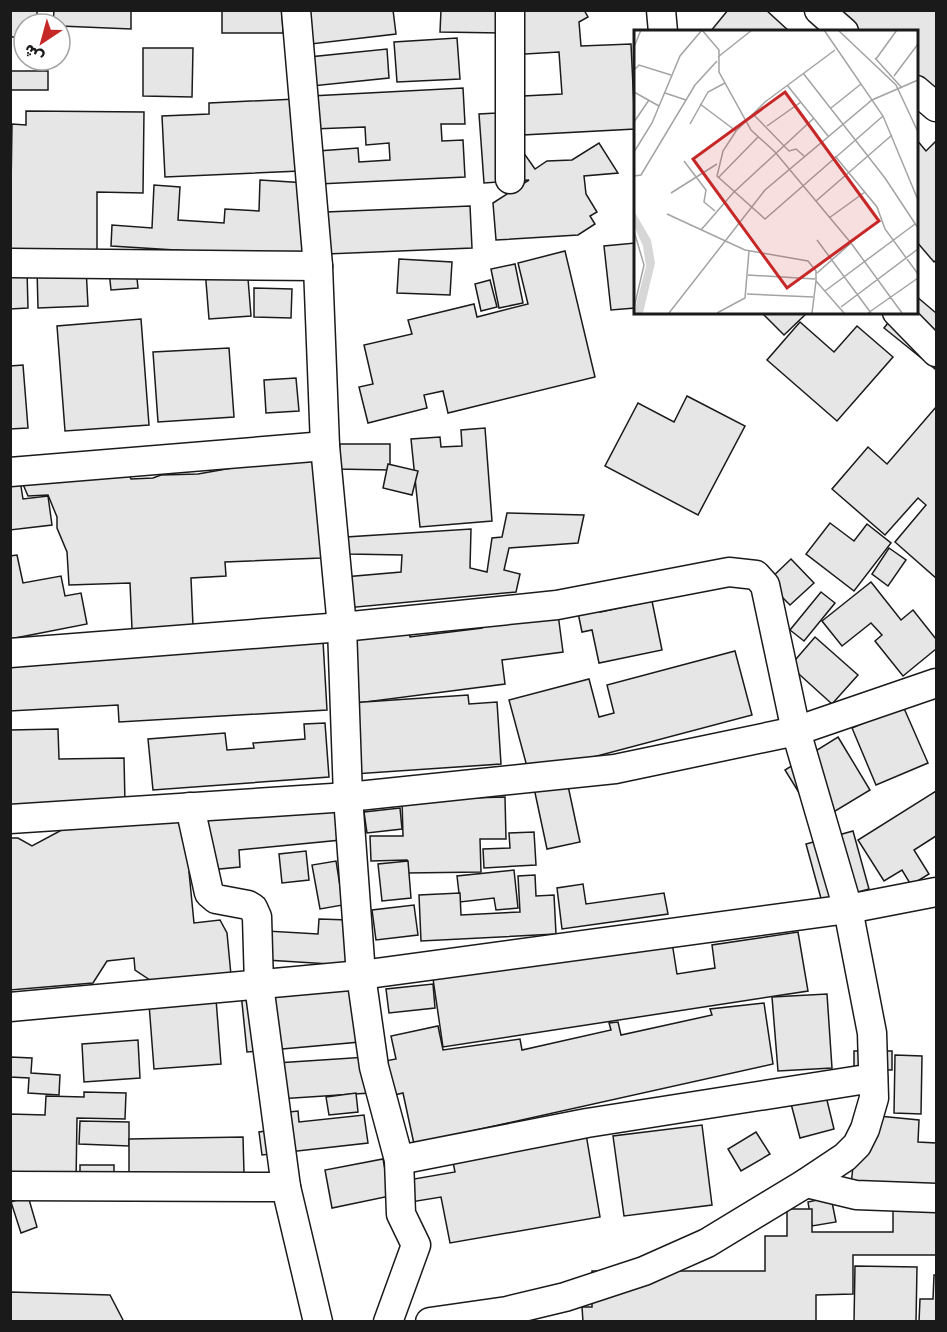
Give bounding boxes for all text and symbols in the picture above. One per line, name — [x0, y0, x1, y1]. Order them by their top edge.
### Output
north arrow — [12, 12, 72, 72]
inset map — [634, 30, 917, 314]
text: ش — [20, 40, 47, 67]

